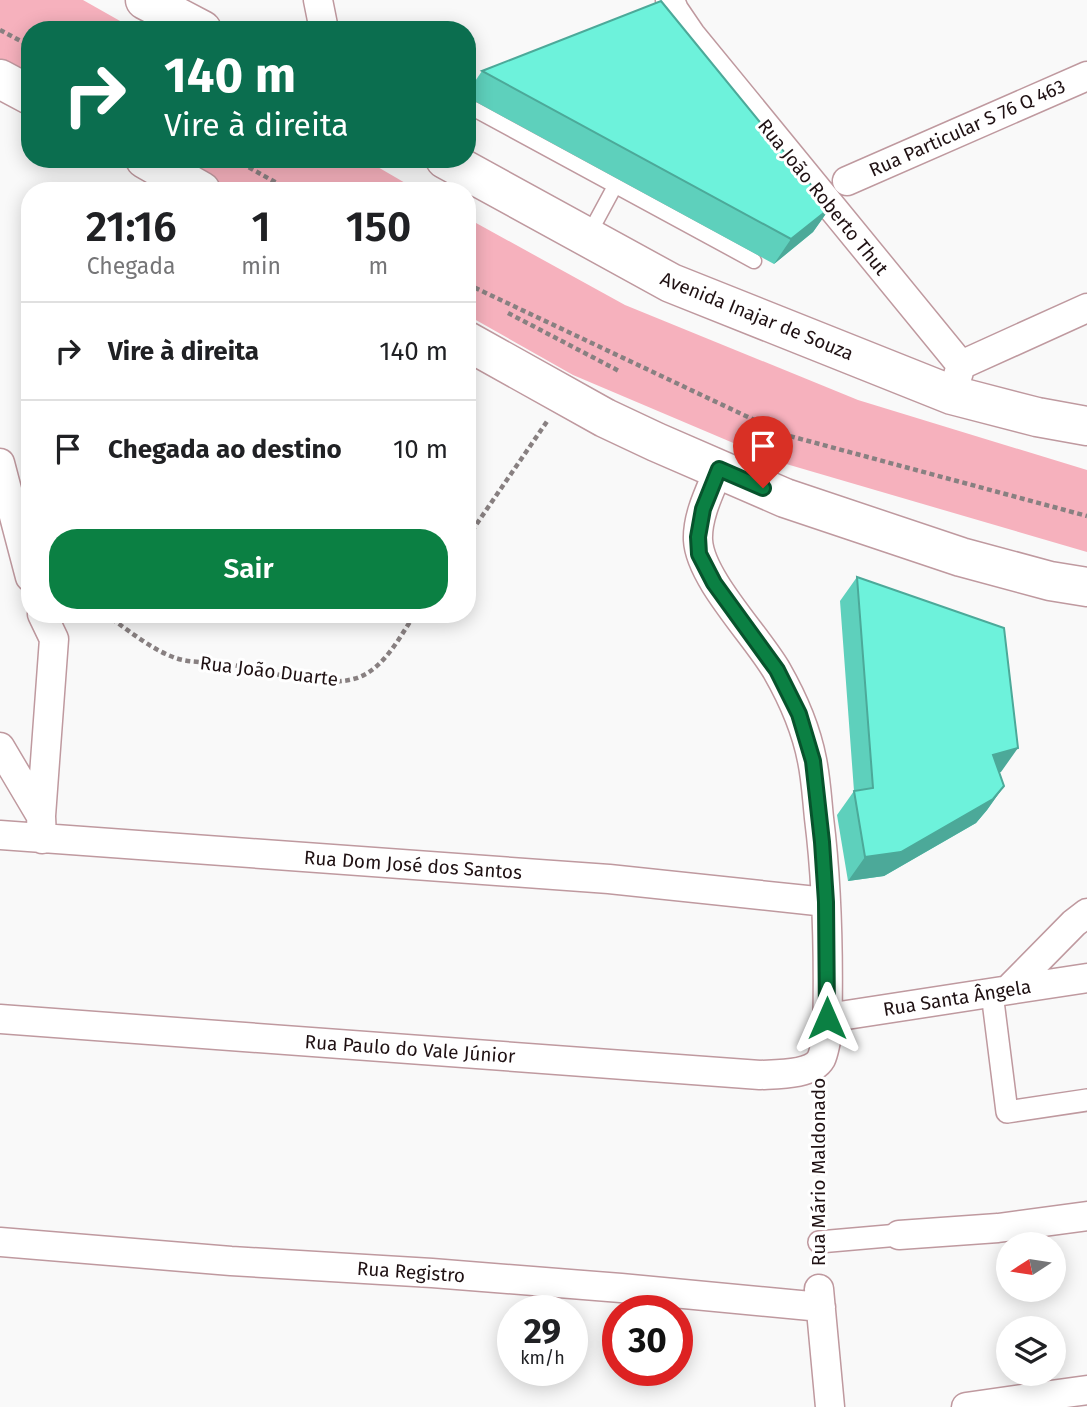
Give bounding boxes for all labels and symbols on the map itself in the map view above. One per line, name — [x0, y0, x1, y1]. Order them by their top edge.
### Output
street label: Rua Particular S 76 Q 463 — [865, 74, 1069, 182]
street label: Rua João Roberto Thut — [753, 114, 893, 280]
street label: Avenida Inajar de Souza — [657, 267, 857, 365]
pin — [733, 416, 793, 488]
street label: Rua João Duarte — [199, 651, 339, 691]
street label: Rua Dom José dos Santos — [303, 846, 523, 884]
street label: Rua Santa Ângela — [881, 975, 1033, 1021]
position arrow — [790, 981, 864, 1055]
street label: Rua Paulo do Vale Júnior — [304, 1030, 517, 1068]
street label: Rua Mário Maldonado — [807, 1078, 830, 1266]
north arrow — [996, 1232, 1066, 1302]
street label: Rua Registro — [356, 1257, 466, 1287]
speed limit sign: 30 — [602, 1295, 693, 1386]

